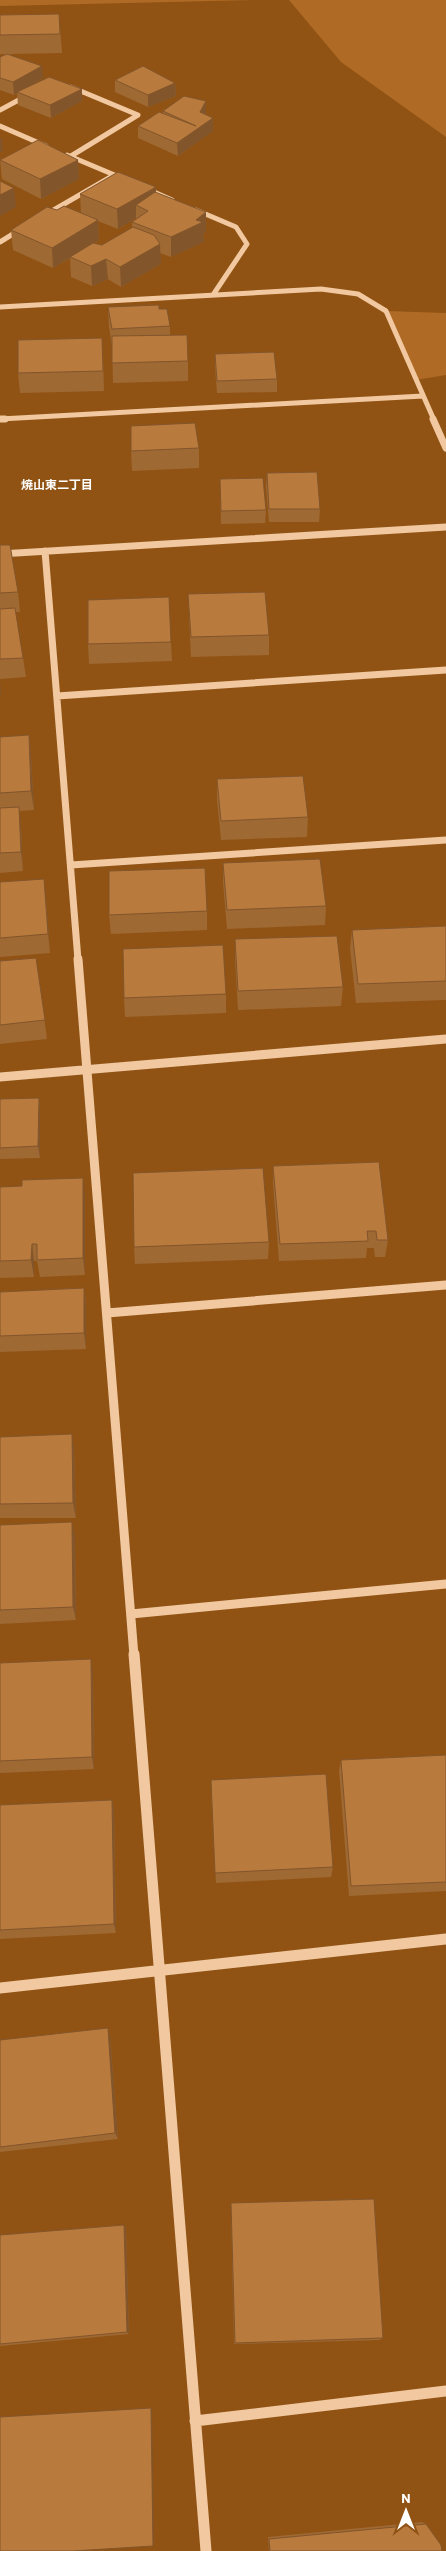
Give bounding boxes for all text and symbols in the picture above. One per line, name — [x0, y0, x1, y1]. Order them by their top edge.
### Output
district label: 焼山東二丁目 — [21, 477, 93, 491]
north arrow — [381, 2486, 431, 2536]
text: N — [401, 2489, 411, 2506]

